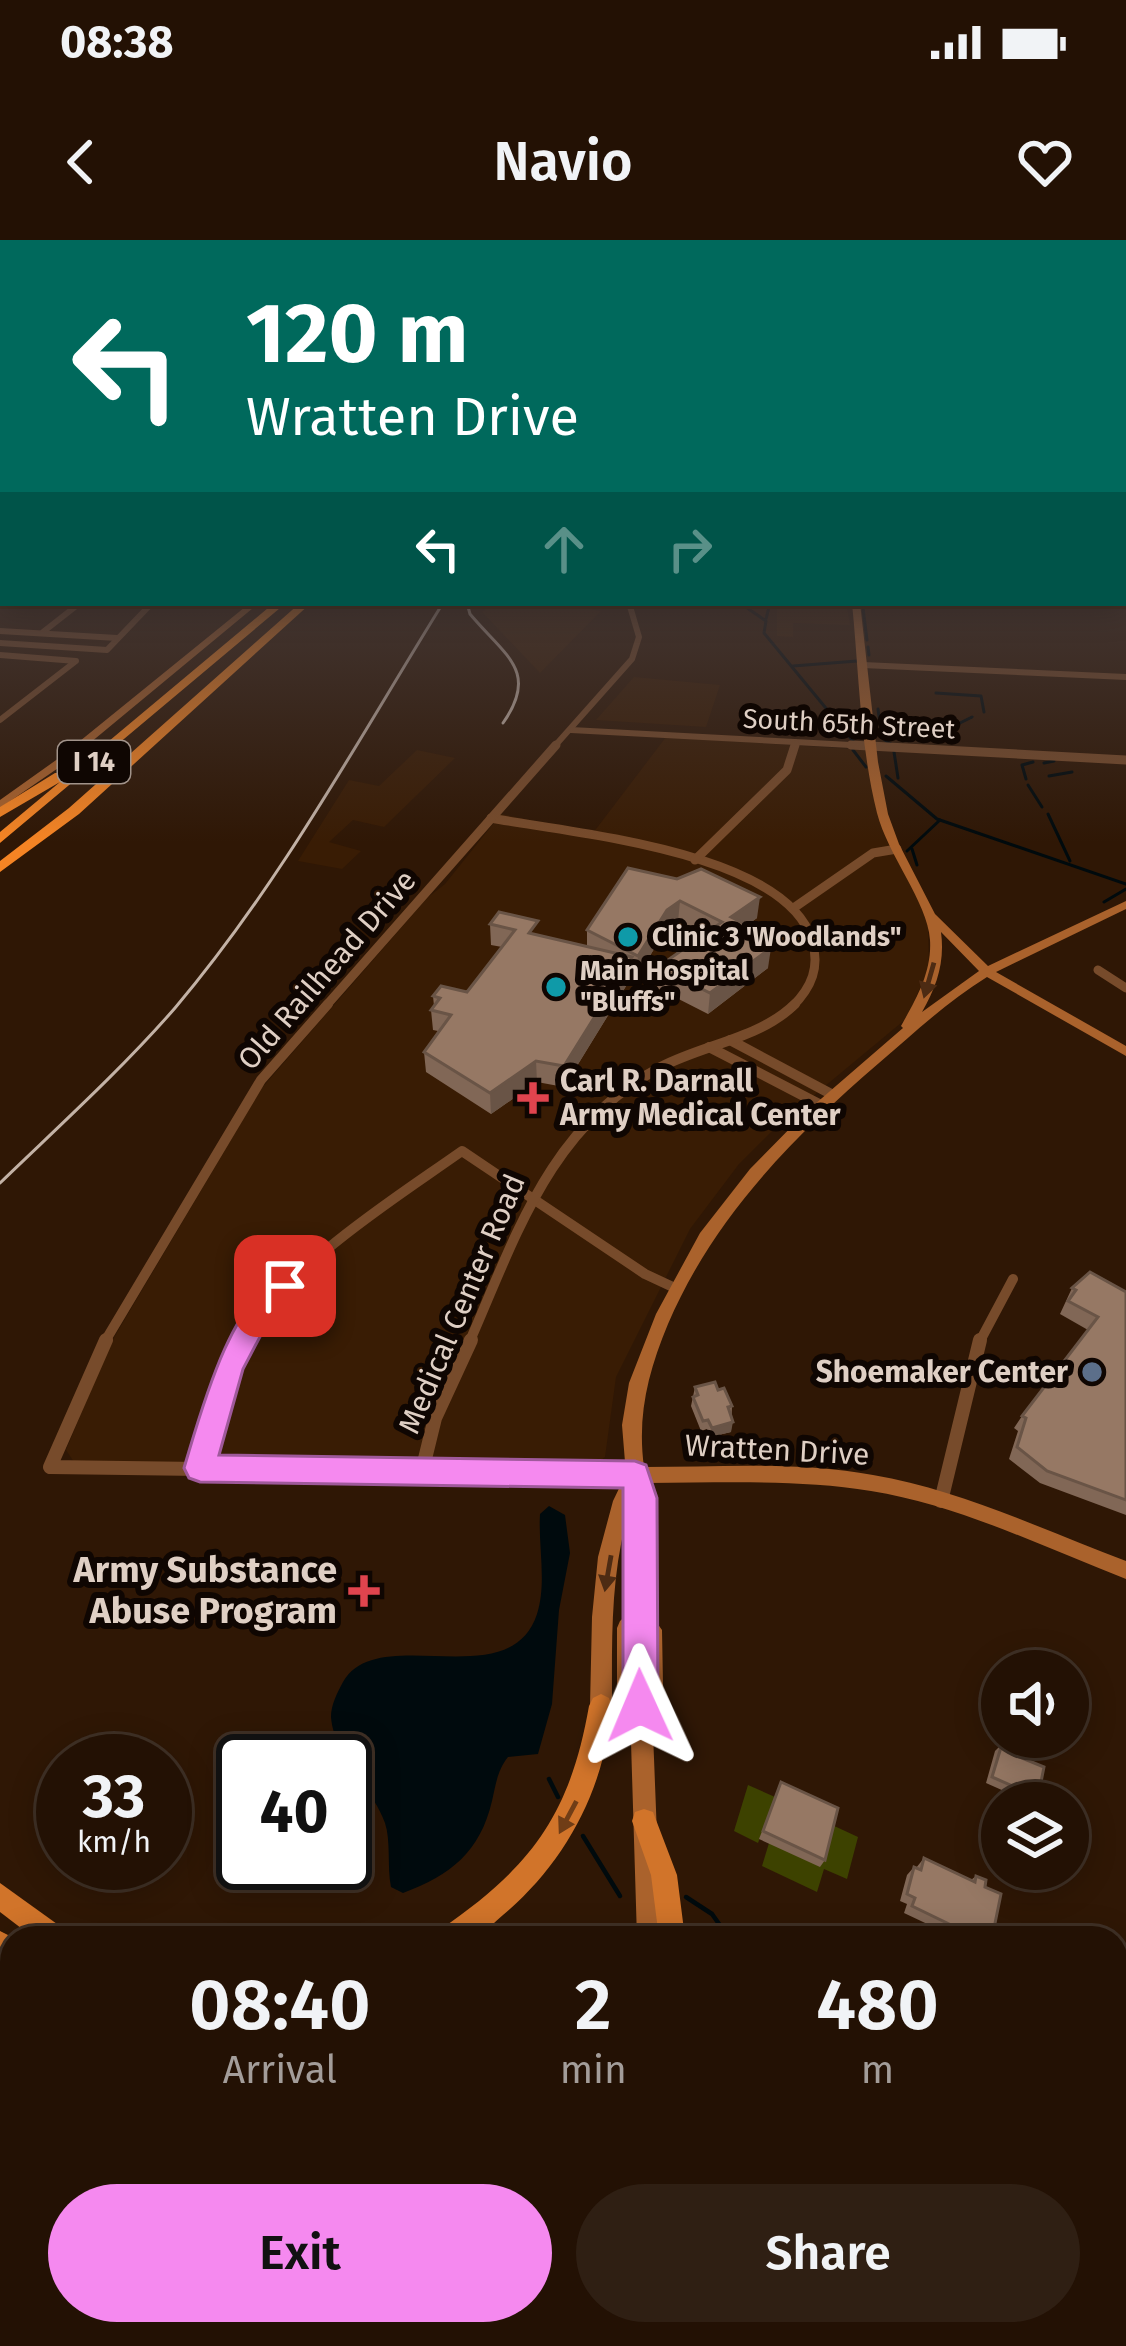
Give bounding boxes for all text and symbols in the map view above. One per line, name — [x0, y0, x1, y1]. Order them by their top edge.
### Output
text: 08:38 — [60, 15, 174, 69]
icon: back — [48, 129, 114, 195]
icon: heart — [1012, 129, 1078, 195]
text: Navio — [494, 130, 633, 194]
text: 120 m — [246, 283, 468, 384]
icon: left — [48, 288, 204, 444]
text: Wratten Drive — [246, 385, 579, 449]
icon: left — [405, 516, 471, 582]
icon: ahead — [531, 516, 597, 582]
icon: right — [657, 516, 723, 582]
street label: South 65th Street — [742, 702, 956, 746]
road number: I 14 — [58, 741, 130, 783]
street label: Old Railhead Drive — [230, 863, 424, 1077]
place label: Clinic 3 'Woodlands" — [652, 921, 902, 953]
marker: Clinic 3 'Woodlands" — [615, 924, 641, 950]
place label: Main Hospital "Bluffs" — [580, 955, 750, 1018]
one-way arrow — [919, 962, 937, 999]
marker: Main Hospital "Bluffs" — [543, 974, 569, 1000]
place label: Carl R. Darnall Army Medical Center — [559, 1063, 841, 1133]
marker: Carl R. Darnall Army Medical Center — [517, 1082, 549, 1114]
street label: Medical Center Road — [391, 1169, 533, 1439]
pin — [234, 1235, 336, 1337]
icon: arrive — [252, 1253, 318, 1319]
place label: Shoemaker Center — [816, 1354, 1069, 1390]
marker: Shoemaker Center — [1079, 1359, 1105, 1385]
street label: Wratten Drive — [684, 1427, 870, 1473]
place label: Army Substance Abuse Program — [73, 1548, 337, 1633]
one-way arrow — [598, 1554, 616, 1592]
marker: Army Substance Abuse Program — [348, 1575, 380, 1607]
position arrow — [577, 1643, 703, 1769]
map controls — [981, 1650, 1089, 1890]
button: sound — [981, 1650, 1089, 1758]
speed limit sign: 40 — [216, 1734, 372, 1890]
text: 33 — [83, 1761, 145, 1833]
button: layers — [981, 1782, 1089, 1890]
one-way arrow — [559, 1799, 579, 1834]
text: km/h — [77, 1824, 151, 1860]
text: 08:40 — [189, 1962, 371, 2048]
text: 2 — [575, 1962, 612, 2048]
text: 480 — [816, 1962, 939, 2048]
text: Arrival — [223, 2047, 337, 2093]
text: min — [560, 2047, 627, 2093]
text: m — [861, 2047, 894, 2093]
button: Exit — [48, 2184, 552, 2322]
button: Share — [576, 2184, 1080, 2322]

